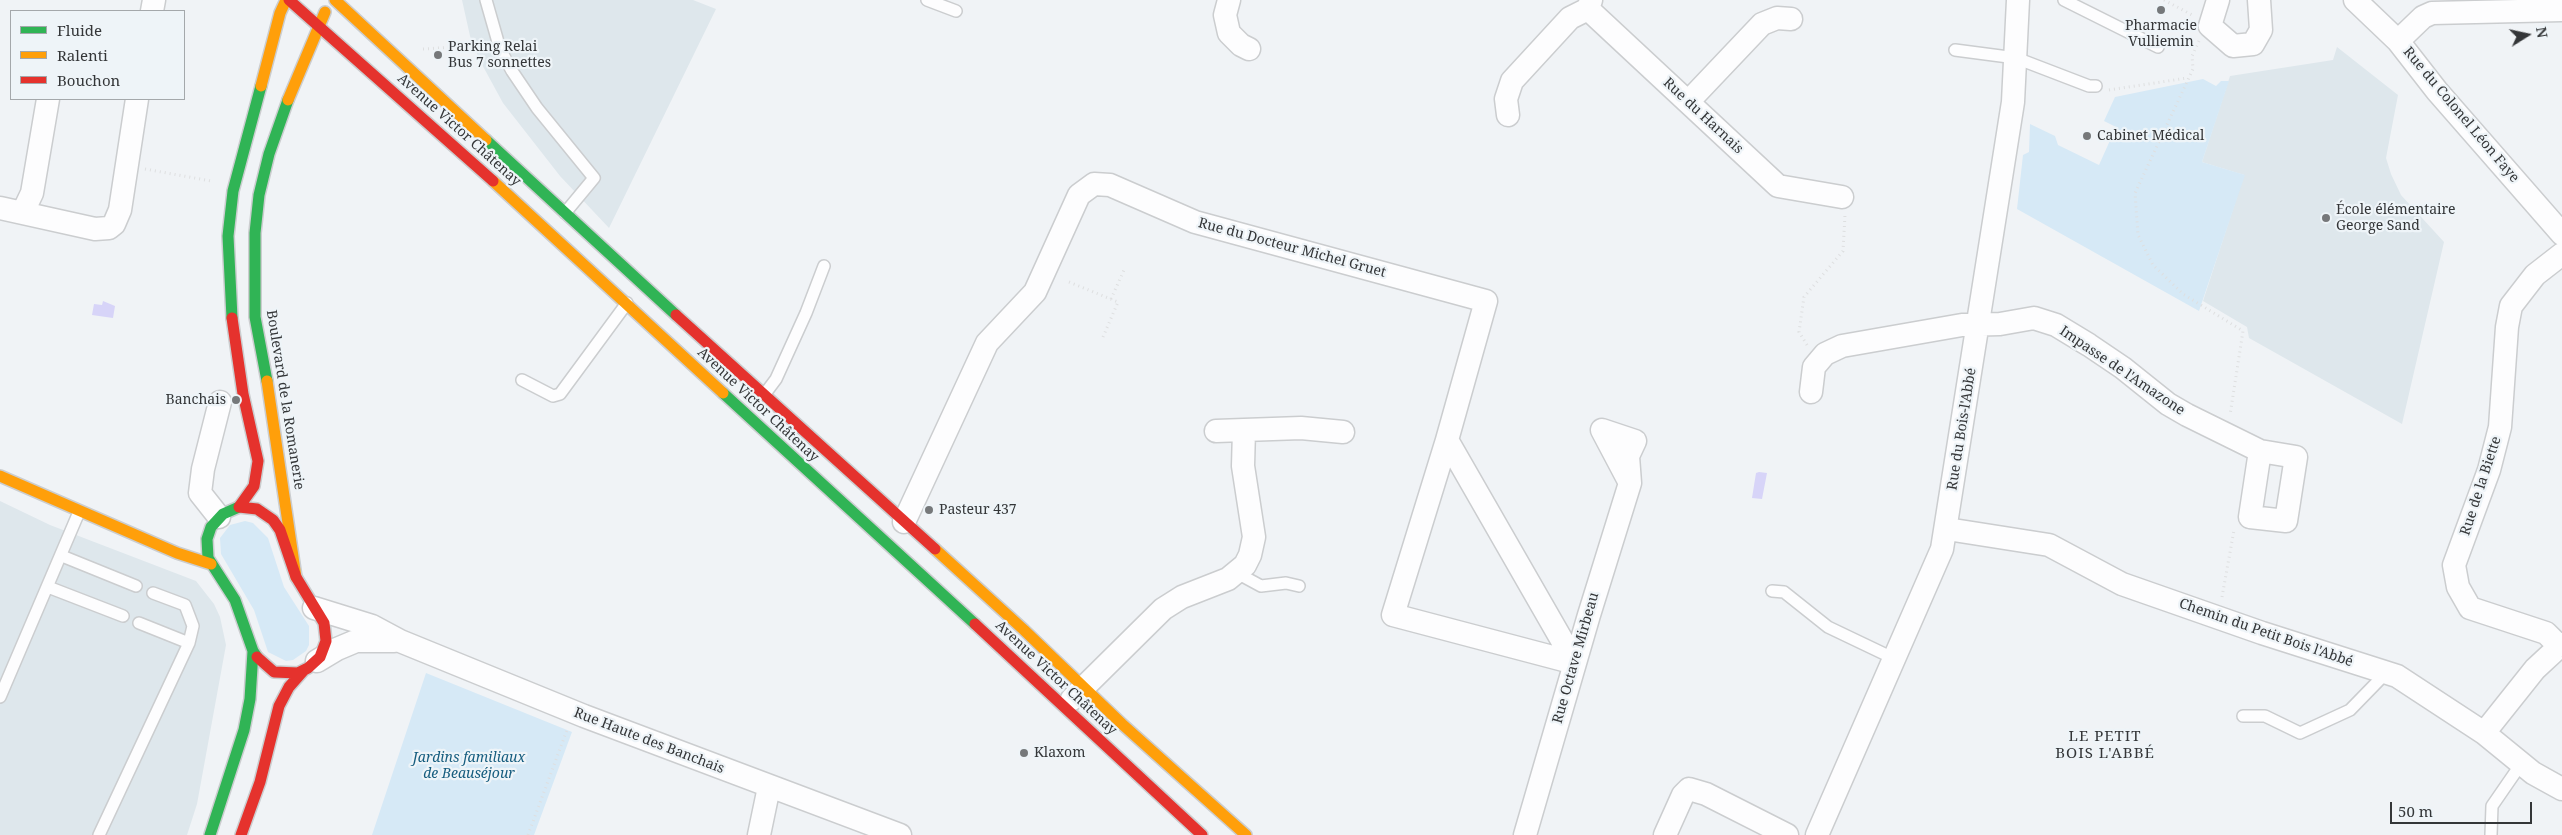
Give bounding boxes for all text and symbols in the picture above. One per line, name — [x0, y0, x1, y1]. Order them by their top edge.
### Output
marker: Pharmacie Vulliemin — [2155, 4, 2167, 16]
legend — [10, 10, 185, 100]
north arrow — [2502, 10, 2552, 60]
place label: Pharmacie Vulliemin — [2125, 18, 2197, 50]
text: Fluide — [57, 20, 102, 40]
text: N — [2532, 25, 2553, 39]
place label: Parking Relai Bus 7 sonnettes — [448, 39, 551, 72]
street label: Rue du Colonel Léon Faye — [2399, 44, 2523, 186]
text: Ralenti — [57, 45, 108, 65]
marker: Parking Relai Bus 7 sonnettes — [432, 49, 444, 61]
text: Bouchon — [57, 70, 120, 90]
street label: Avenue Victor Châtenay — [394, 70, 524, 190]
street label: Rue du Harnais — [1659, 75, 1747, 157]
place label: Cabinet Médical — [2097, 128, 2204, 144]
marker: Cabinet Médical — [2081, 130, 2093, 142]
place label: École élémentaire George Sand — [2336, 202, 2456, 234]
marker: École élémentaire George Sand — [2320, 212, 2332, 224]
street label: Rue du Docteur Michel Gruet — [1196, 215, 1388, 281]
street label: Boulevard de la Romanerie — [262, 309, 308, 491]
street label: Impasse de l'Amazone — [2056, 323, 2188, 419]
street label: Avenue Victor Châtenay — [694, 344, 822, 466]
street label: Rue du Bois-l'Abbé — [1944, 367, 1980, 491]
place label: Banchais — [165, 392, 226, 408]
marker: Banchais — [230, 394, 242, 406]
street label: Rue de la Biette — [2457, 434, 2505, 538]
place label: Pasteur 437 — [939, 502, 1017, 518]
marker: Pasteur 437 — [923, 504, 935, 516]
street label: Rue Octave Mirbeau — [1549, 591, 1603, 725]
street label: Chemin du Petit Bois l'Abbé — [2177, 595, 2355, 671]
street label: Avenue Victor Châtenay — [992, 617, 1120, 739]
street label: Rue Haute des Banchais — [571, 705, 727, 777]
district label: LE PETIT BOIS L'ABBÉ — [2054, 728, 2156, 763]
place label: Klaxom — [1034, 745, 1085, 761]
marker: Klaxom — [1018, 747, 1030, 759]
park label: Jardins familiaux de Beauséjour — [413, 750, 525, 782]
scale bar — [2392, 792, 2534, 824]
text: 50 m — [2398, 801, 2433, 821]

